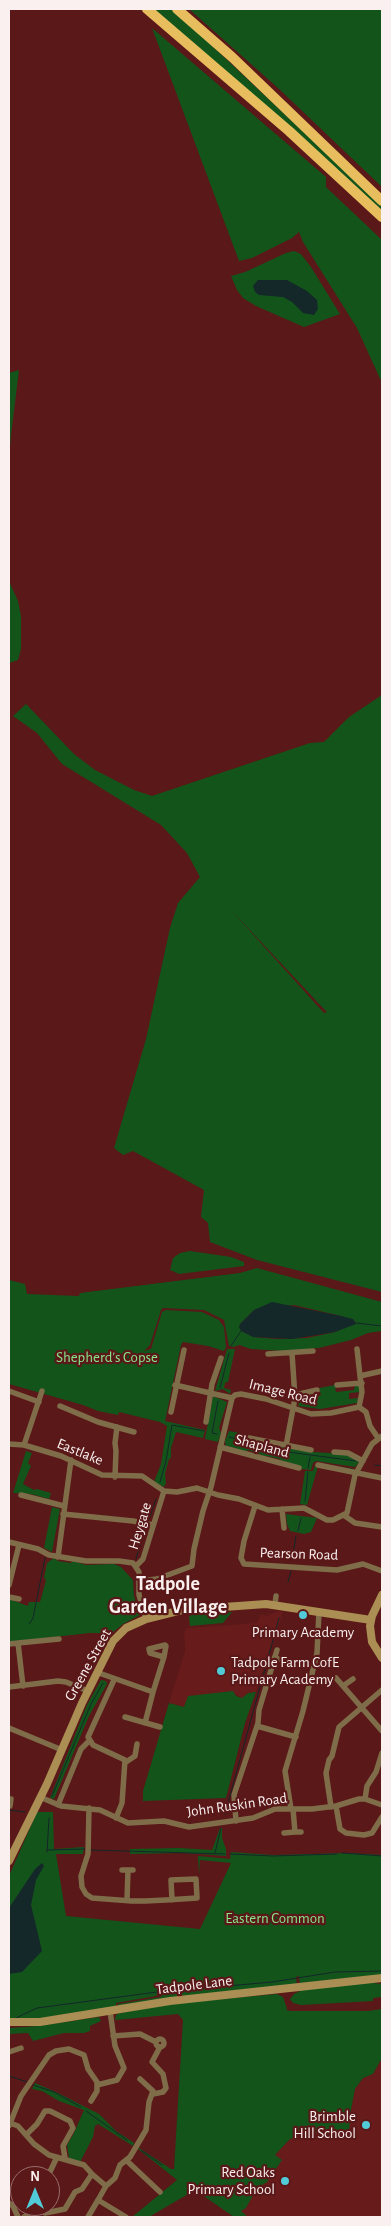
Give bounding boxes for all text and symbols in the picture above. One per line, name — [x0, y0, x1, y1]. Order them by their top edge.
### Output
park label: Shepherd's Copse — [56, 1348, 158, 1366]
street label: Image Road — [247, 1375, 319, 1409]
street label: Shapland — [233, 1430, 291, 1462]
street label: Eastlake — [54, 1435, 106, 1469]
street label: Heygate — [124, 1500, 156, 1552]
street label: Pearson Road — [259, 1544, 339, 1564]
district label: Tadpole Garden Village — [109, 1572, 227, 1619]
marker: Primary Academy — [297, 1609, 309, 1621]
place label: Primary Academy — [252, 1623, 354, 1641]
street label: Greene Street — [61, 1626, 115, 1704]
place label: Tadpole Farm CofE Primary Academy — [231, 1653, 339, 1688]
marker: Tadpole Farm CofE Primary Academy — [215, 1665, 227, 1677]
street label: John Ruskin Road — [186, 1789, 288, 1821]
park label: Eastern Common — [225, 1909, 325, 1927]
street label: Tadpole Lane — [155, 1971, 233, 1999]
place label: Brimble Hill School — [293, 2107, 356, 2142]
marker: Brimble Hill School — [360, 2119, 372, 2131]
place label: Red Oaks Primary School — [187, 2163, 275, 2198]
north arrow — [10, 2166, 60, 2216]
text: N — [30, 2170, 40, 2184]
marker: Red Oaks Primary School — [279, 2175, 291, 2187]

